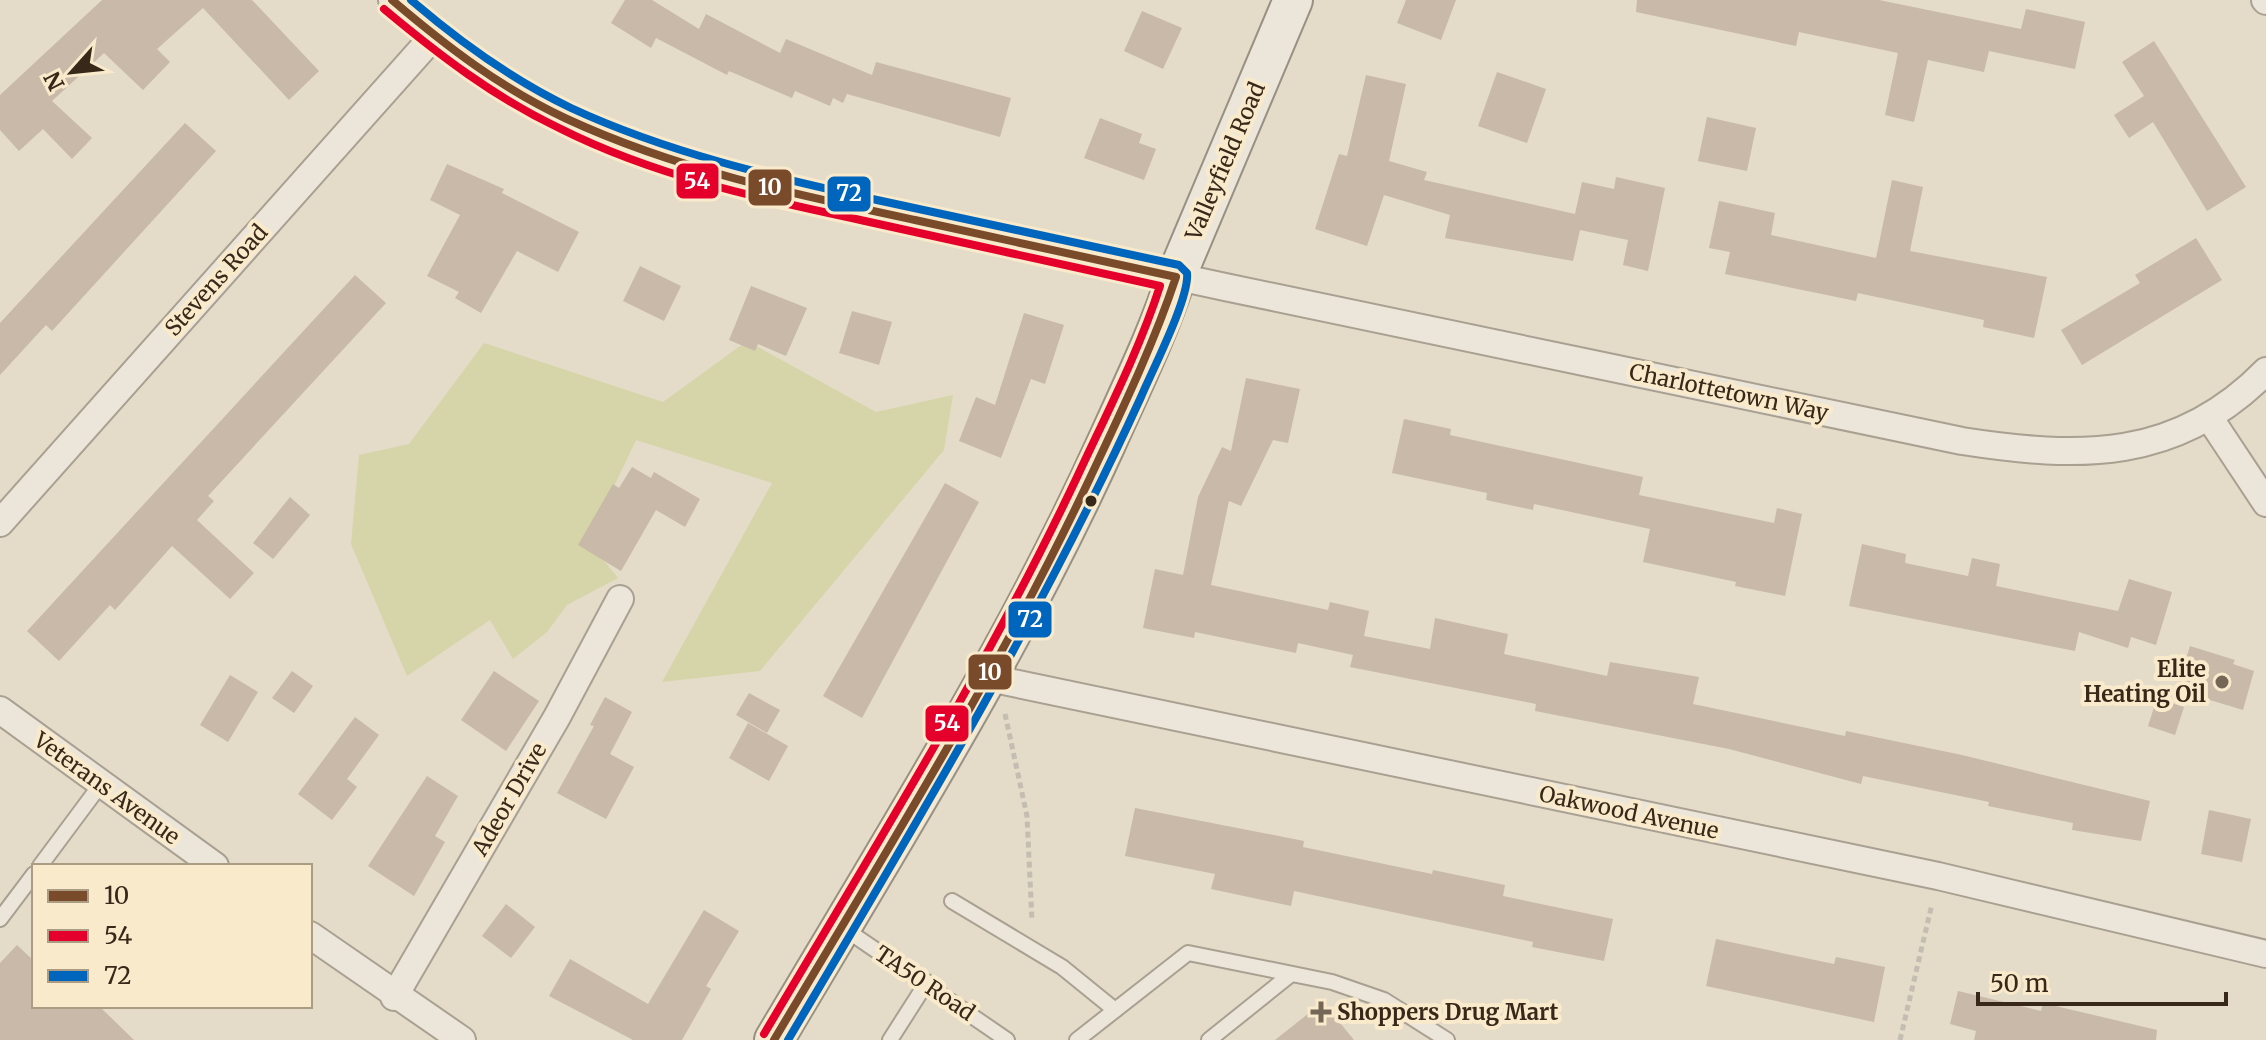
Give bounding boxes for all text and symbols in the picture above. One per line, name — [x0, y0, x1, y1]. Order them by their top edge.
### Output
north arrow — [32, 32, 112, 112]
text: N — [37, 66, 71, 95]
street label: Valleyfield Road — [1179, 78, 1271, 245]
line badge: 54 — [675, 162, 720, 200]
text: 54 — [684, 167, 710, 195]
line badge: 10 — [747, 168, 793, 207]
text: 10 — [758, 173, 782, 201]
line badge: 72 — [826, 175, 872, 213]
text: 72 — [836, 179, 862, 207]
street label: Stevens Road — [159, 218, 273, 342]
street label: Charlottetown Way — [1627, 357, 1831, 427]
unlabelled marker — [1083, 493, 1099, 509]
line badge: 72 — [1007, 600, 1053, 639]
text: 72 — [1017, 605, 1043, 633]
line badge: 10 — [967, 653, 1013, 691]
place label: Elite Heating Oil — [2083, 655, 2206, 708]
text: 10 — [978, 658, 1002, 686]
marker: Elite Heating Oil — [2213, 673, 2231, 691]
line badge: 54 — [924, 704, 970, 743]
text: 54 — [934, 709, 960, 737]
street label: Veterans Avenue — [28, 725, 186, 850]
street label: Adeor Drive — [465, 738, 553, 861]
street label: Oakwood Avenue — [1537, 779, 1721, 845]
legend — [32, 864, 312, 1008]
text: 10 — [104, 880, 129, 911]
text: 54 — [104, 920, 133, 951]
street label: TA50 Road — [870, 939, 980, 1027]
scale bar — [1978, 956, 2226, 1006]
text: 72 — [104, 960, 132, 991]
text: 50 m — [1990, 968, 2049, 999]
place label: Shoppers Drug Mart — [1337, 998, 1558, 1026]
marker: Shoppers Drug Mart — [1312, 1003, 1330, 1021]

